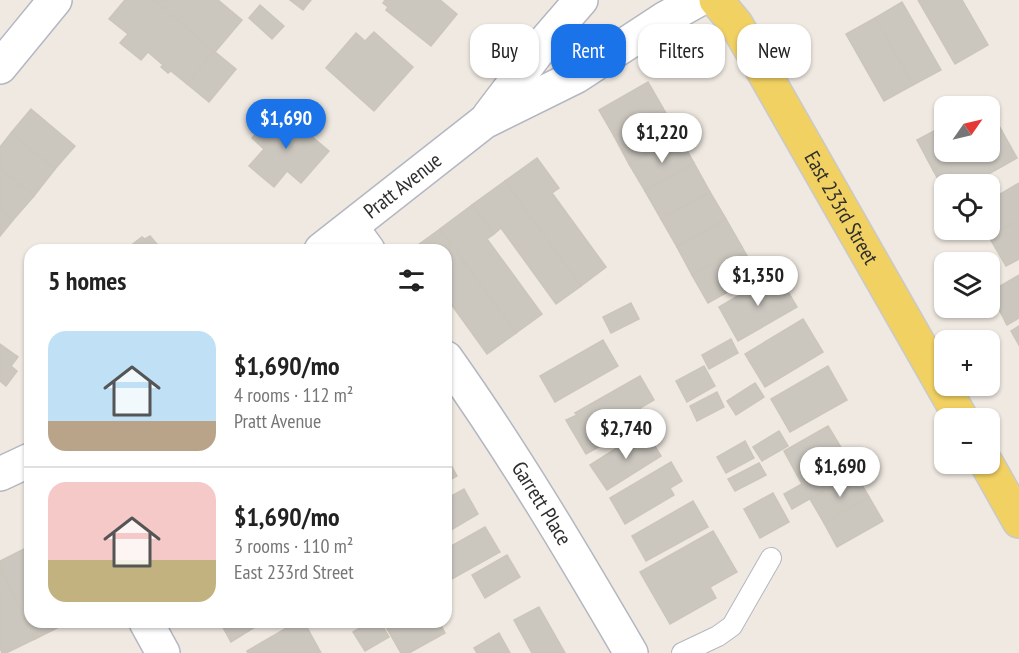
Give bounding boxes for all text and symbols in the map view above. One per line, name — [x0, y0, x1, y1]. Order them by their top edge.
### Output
chip: Buy — [470, 24, 539, 78]
chip: Rent — [551, 24, 626, 78]
chip: Filters — [638, 24, 725, 78]
chip: New — [737, 24, 811, 78]
north arrow — [934, 96, 1000, 162]
map controls — [934, 96, 1000, 474]
pin: $1,690 — [237, 99, 335, 150]
text: $1,690 — [260, 105, 312, 131]
pin: $1,220 — [613, 113, 711, 164]
text: $1,220 — [636, 119, 688, 145]
street label: Pratt Avenue — [358, 146, 447, 224]
street label: East 233rd Street — [799, 146, 885, 269]
button: locate — [934, 174, 1000, 240]
button: layers — [934, 252, 1000, 318]
pin: $1,350 — [709, 256, 807, 307]
text: $1,350 — [732, 262, 784, 288]
text: 5 homes — [48, 264, 126, 297]
icon: filters — [395, 264, 428, 297]
button: + — [934, 330, 1000, 396]
text: $1,690/mo — [234, 349, 340, 382]
icon: home — [96, 355, 168, 427]
text: 4 rooms · 112 m² — [234, 382, 353, 408]
text: Pratt Avenue — [234, 408, 321, 434]
button: − — [934, 408, 1000, 474]
pin: $2,740 — [577, 409, 675, 460]
text: $2,740 — [600, 415, 652, 441]
pin: $1,690 — [791, 447, 889, 498]
text: $1,690 — [814, 453, 866, 479]
street label: Garrett Place — [506, 456, 578, 550]
text: $1,690/mo — [234, 500, 340, 533]
icon: home — [96, 506, 168, 578]
text: 3 rooms · 110 m² — [234, 533, 353, 559]
text: East 233rd Street — [234, 559, 354, 585]

